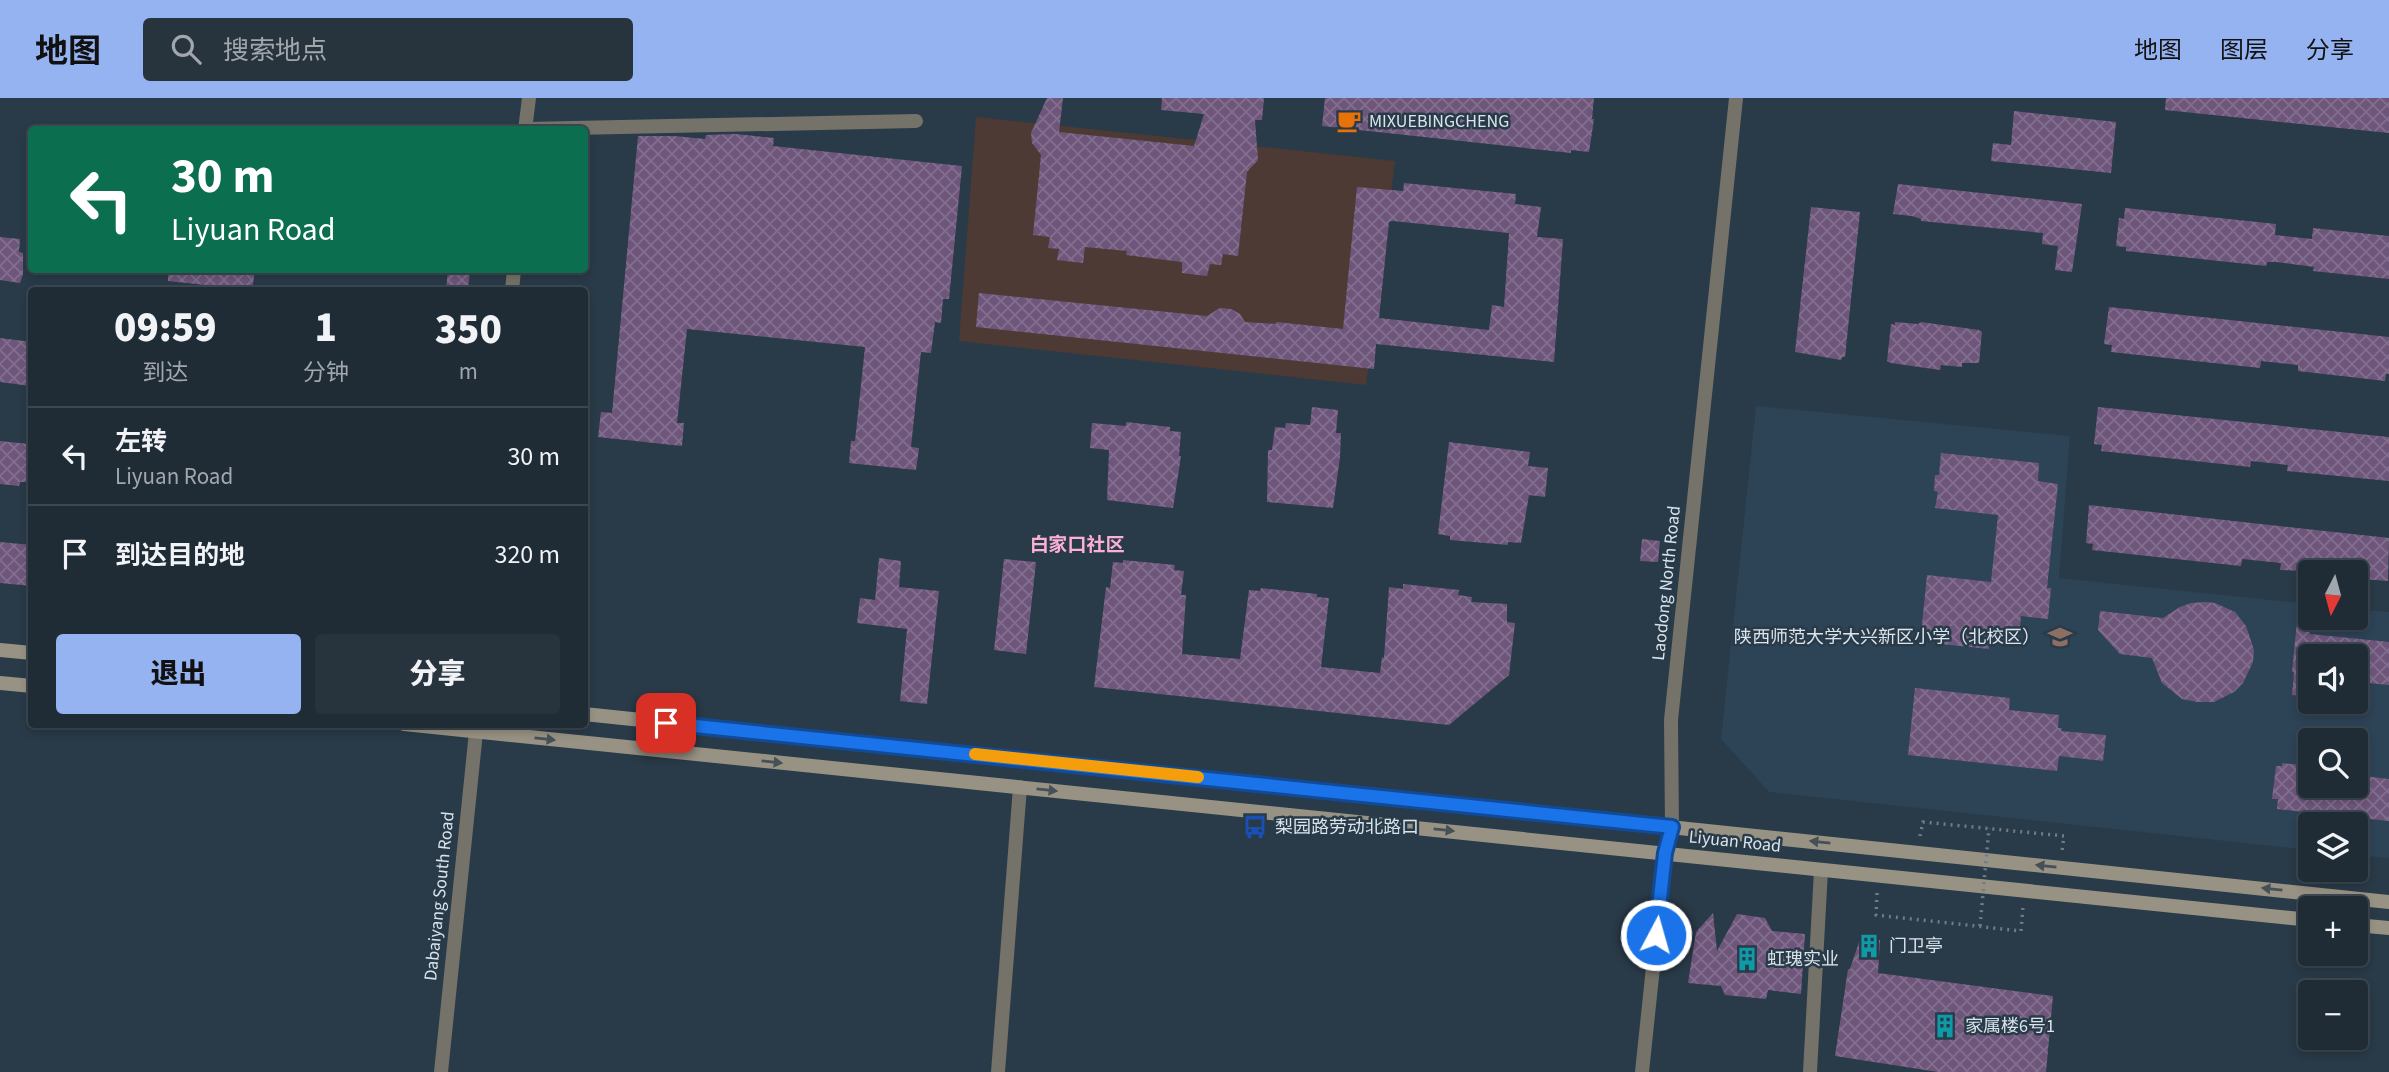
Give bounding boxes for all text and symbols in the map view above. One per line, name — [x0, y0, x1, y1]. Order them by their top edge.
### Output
search box — [143, 18, 633, 81]
text: 地图 — [35, 28, 101, 75]
icon: search — [167, 30, 205, 68]
text: 搜索地点 — [223, 32, 327, 69]
text: 地图 — [2134, 33, 2182, 68]
text: 图层 — [2220, 33, 2268, 68]
text: 分享 — [2306, 33, 2354, 68]
cafe icon: MIXUEBINGCHENG — [1335, 107, 1363, 135]
place label: MIXUEBINGCHENG — [1369, 109, 1509, 134]
text: 30 m — [171, 142, 275, 212]
icon: left — [56, 154, 147, 245]
text: Liyuan Road — [171, 207, 336, 253]
text: 09:59 — [114, 298, 217, 358]
text: 1 — [314, 298, 337, 358]
text: 350 — [435, 300, 502, 360]
text: m — [459, 355, 478, 388]
text: 到达 — [142, 356, 188, 389]
text: 分钟 — [303, 356, 349, 389]
text: 左转 — [115, 423, 167, 460]
icon: left — [56, 437, 94, 475]
text: 30 m — [507, 438, 560, 475]
text: Liyuan Road — [115, 460, 233, 493]
street label: Laodong North Road — [1646, 504, 1687, 662]
district label: 白家口社区 — [1029, 532, 1125, 559]
icon: arrive — [56, 535, 94, 573]
text: 320 m — [494, 536, 560, 573]
text: 到达目的地 — [115, 537, 245, 574]
north arrow — [2298, 560, 2368, 630]
map controls — [2298, 560, 2368, 1050]
school or university icon: 陕西师范大学大兴新区小学（北校区） — [2046, 623, 2074, 651]
place label: 陕西师范大学大兴新区小学（北校区） — [1734, 625, 2040, 650]
button: 退出 — [56, 634, 301, 714]
button: 分享 — [315, 634, 560, 714]
button: sound — [2298, 644, 2368, 714]
pin — [636, 693, 696, 753]
icon: arrive — [647, 704, 685, 742]
button: search — [2298, 728, 2368, 798]
one-way arrow — [534, 734, 556, 745]
one-way arrow — [761, 757, 783, 768]
one-way arrow — [1036, 785, 1058, 796]
street label: Dabaiyang South Road — [418, 810, 461, 982]
button: layers — [2298, 812, 2368, 882]
bus stop icon: 梨园路劳动北路口 — [1241, 813, 1269, 841]
place label: 梨园路劳动北路口 — [1275, 815, 1419, 840]
street label: Liyuan Road — [1688, 824, 1782, 859]
one-way arrow — [1433, 825, 1455, 836]
one-way arrow — [1809, 836, 1831, 847]
one-way arrow — [2035, 860, 2057, 871]
one-way arrow — [2261, 884, 2283, 895]
button: + — [2298, 896, 2368, 966]
position arrow — [1619, 898, 1693, 972]
building icon: 门卫亭 — [1855, 932, 1883, 960]
place label: 门卫亭 — [1889, 934, 1943, 959]
building icon: 虹瑰实业 — [1733, 945, 1761, 973]
place label: 虹瑰实业 — [1767, 947, 1839, 972]
button: − — [2298, 980, 2368, 1050]
building icon: 家属楼6号1 — [1931, 1012, 1959, 1040]
place label: 家属楼6号1 — [1965, 1014, 2055, 1039]

